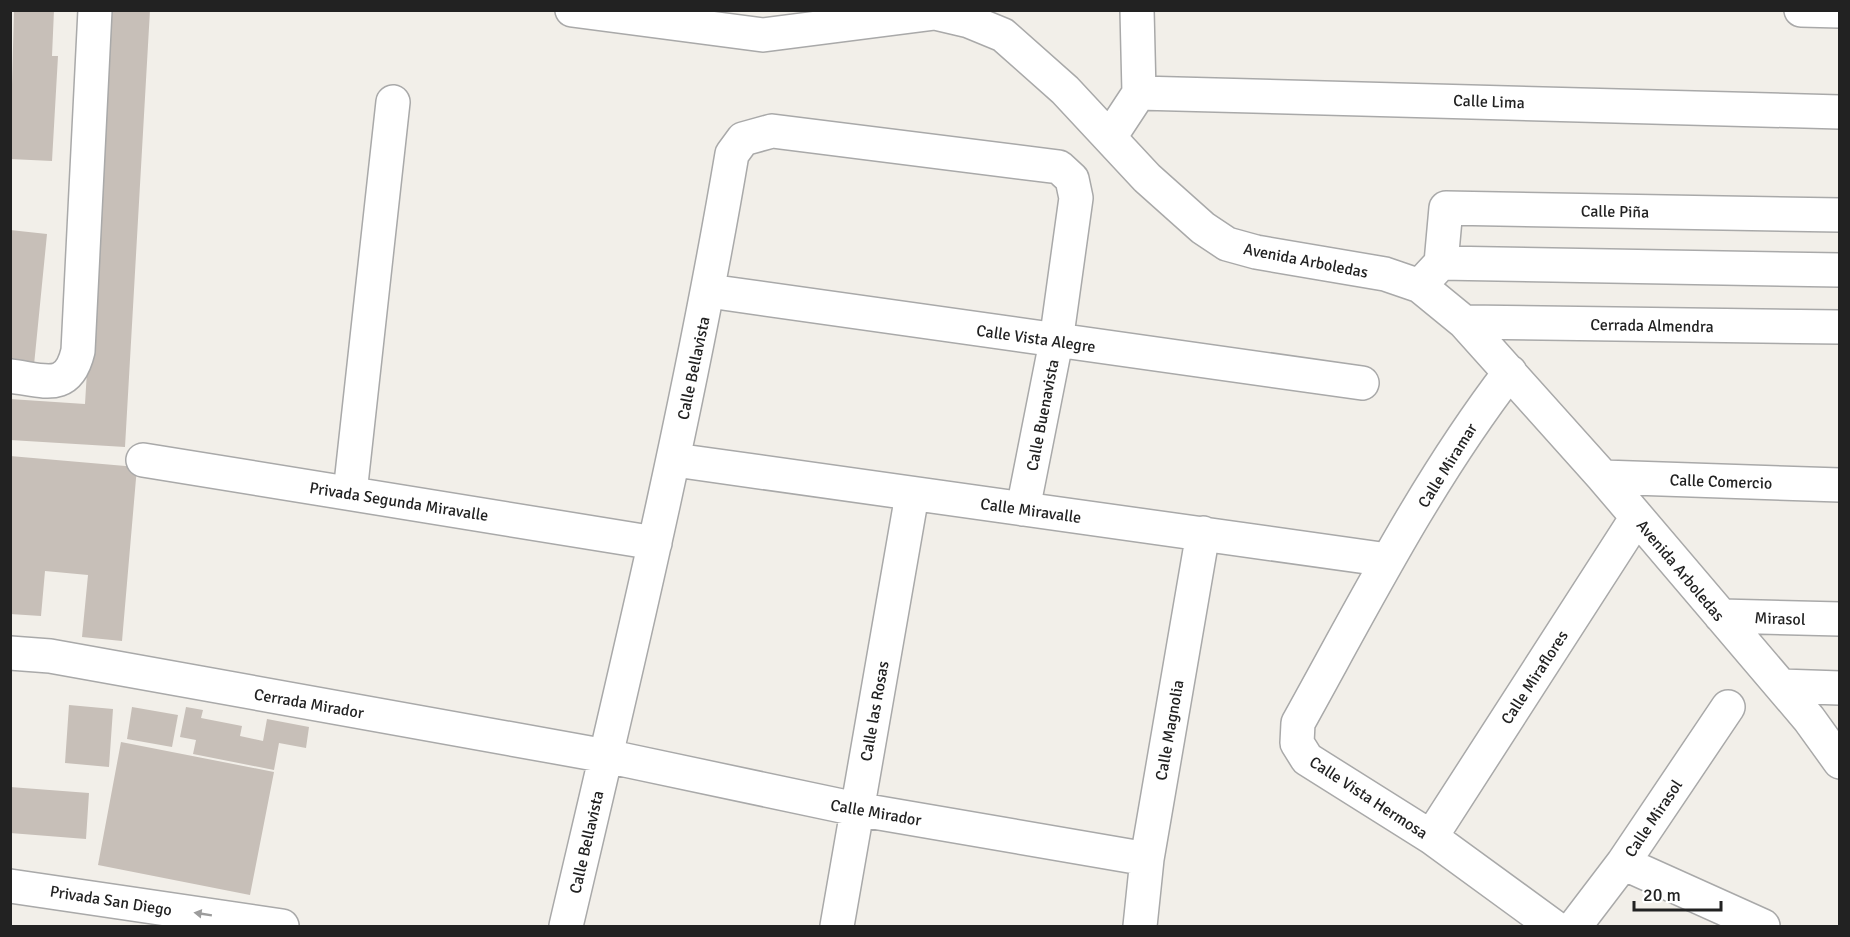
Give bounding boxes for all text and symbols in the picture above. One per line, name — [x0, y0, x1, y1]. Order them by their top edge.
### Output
street label: Calle Lima — [1453, 91, 1525, 113]
street label: Calle Piña — [1581, 201, 1649, 223]
street label: Avenida Arboledas — [1242, 239, 1370, 283]
street label: Calle Bellavista — [673, 315, 715, 422]
street label: Cerrada Almendra — [1590, 315, 1714, 337]
street label: Calle Vista Alegre — [975, 321, 1097, 357]
street label: Calle Buenavista — [1022, 358, 1064, 473]
street label: Calle Miramar — [1414, 419, 1482, 512]
street label: Calle Comercio — [1669, 470, 1773, 494]
street label: Privada Segunda Miravalle — [308, 478, 490, 526]
street label: Calle Miravalle — [979, 494, 1083, 528]
street label: Avenida Arboledas — [1632, 516, 1729, 625]
street label: Mirasol — [1754, 608, 1806, 630]
street label: Calle Miraflores — [1497, 627, 1573, 728]
street label: Calle las Rosas — [856, 659, 894, 763]
street label: Calle Magnolia — [1151, 678, 1189, 782]
street label: Cerrada Mirador — [252, 684, 365, 724]
street label: Calle Vista Hermosa — [1306, 752, 1431, 844]
street label: Calle Mirasol — [1621, 776, 1687, 861]
street label: Calle Bellavista — [565, 789, 609, 896]
street label: Calle Mirador — [829, 795, 923, 831]
scale bar — [1634, 874, 1721, 912]
street label: Privada San Diego — [48, 881, 173, 921]
text: 20 m — [1643, 884, 1681, 906]
one-way arrow — [194, 910, 213, 919]

